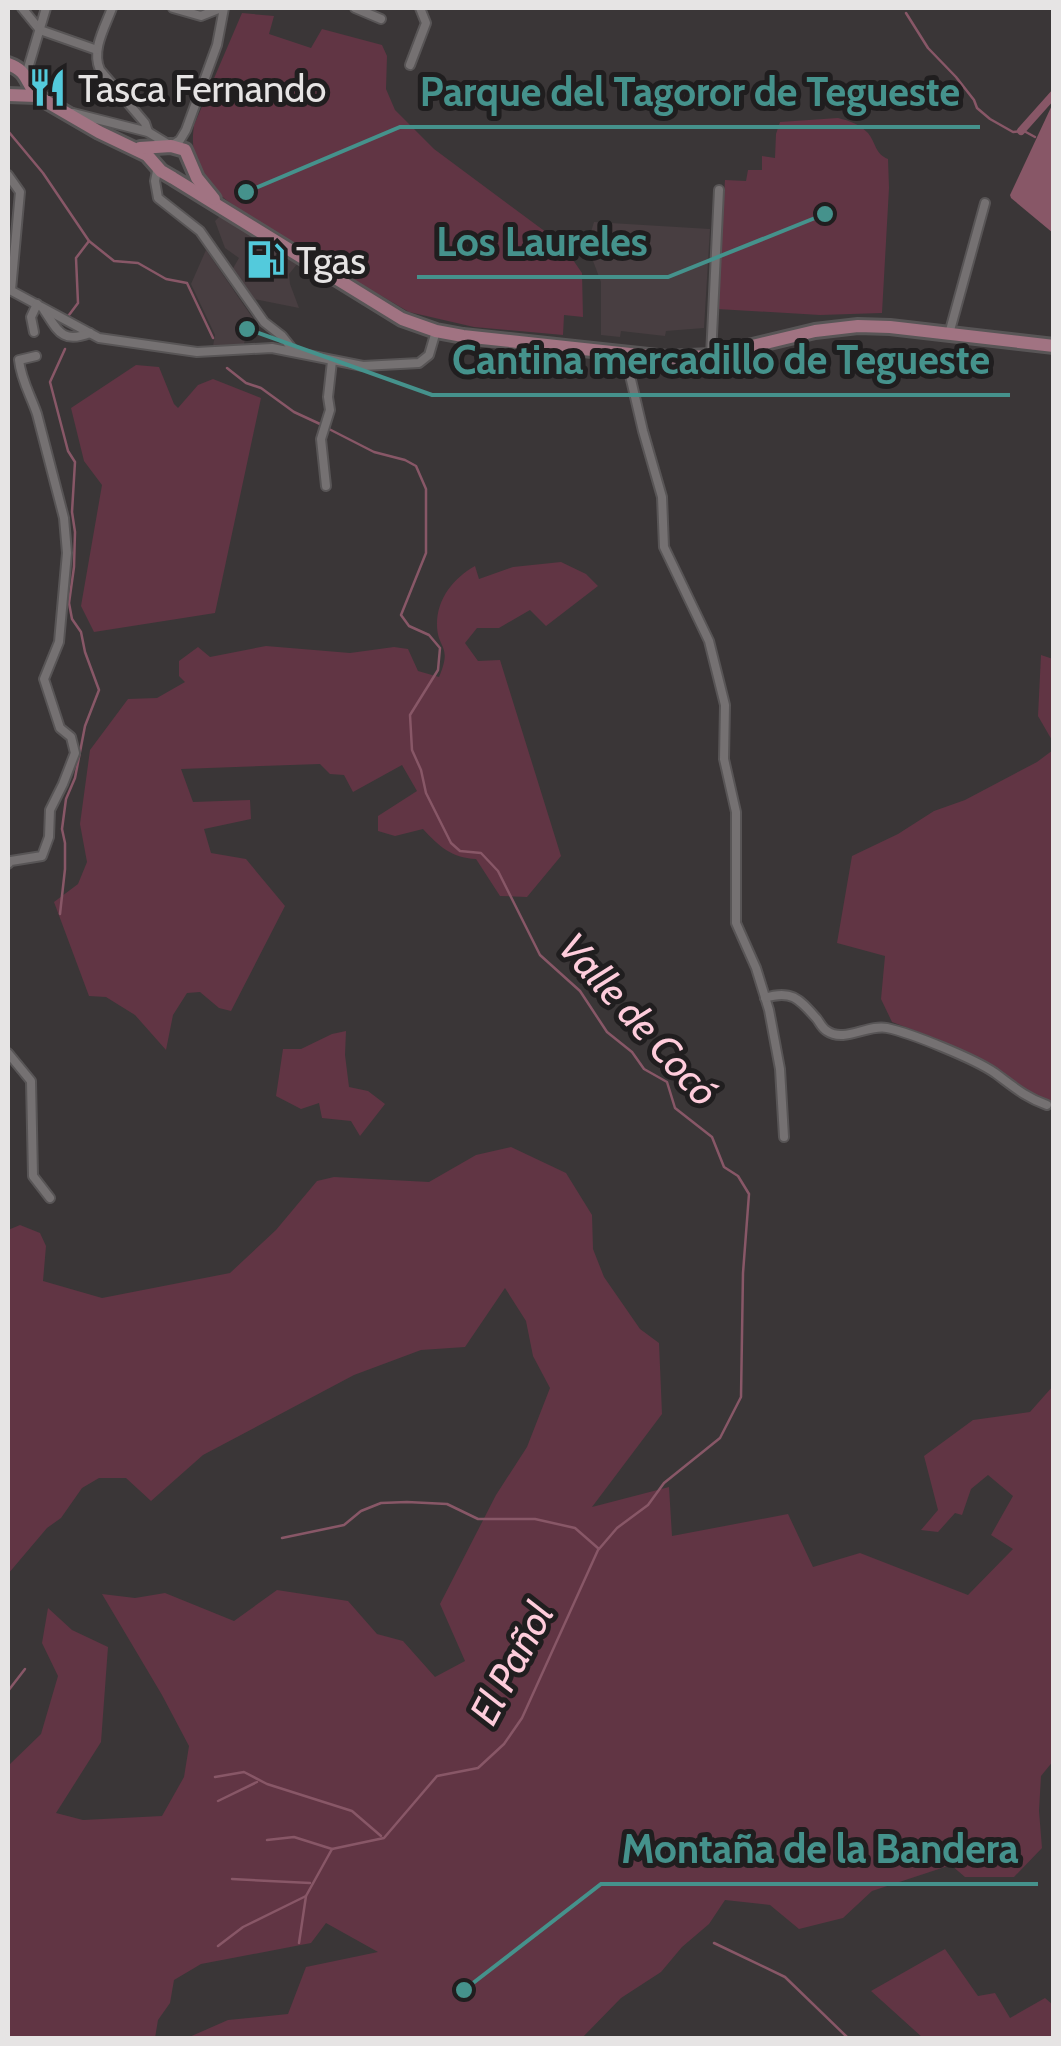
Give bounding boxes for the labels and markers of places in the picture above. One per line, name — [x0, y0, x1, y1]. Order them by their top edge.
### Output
callout: Parque del Tagoror de Tegueste — [400, 57, 980, 127]
place label: Tasca Fernando — [78, 65, 326, 112]
restaurant icon: Tasca Fernando — [27, 67, 69, 109]
callout: Los Laureles — [417, 207, 668, 277]
place label: Tgas — [296, 237, 366, 284]
fuel station icon: Tgas — [245, 239, 287, 281]
callout: Cantina mercadillo de Tegueste — [432, 325, 1010, 395]
callout: Montaña de la Bandera — [601, 1814, 1038, 1884]

